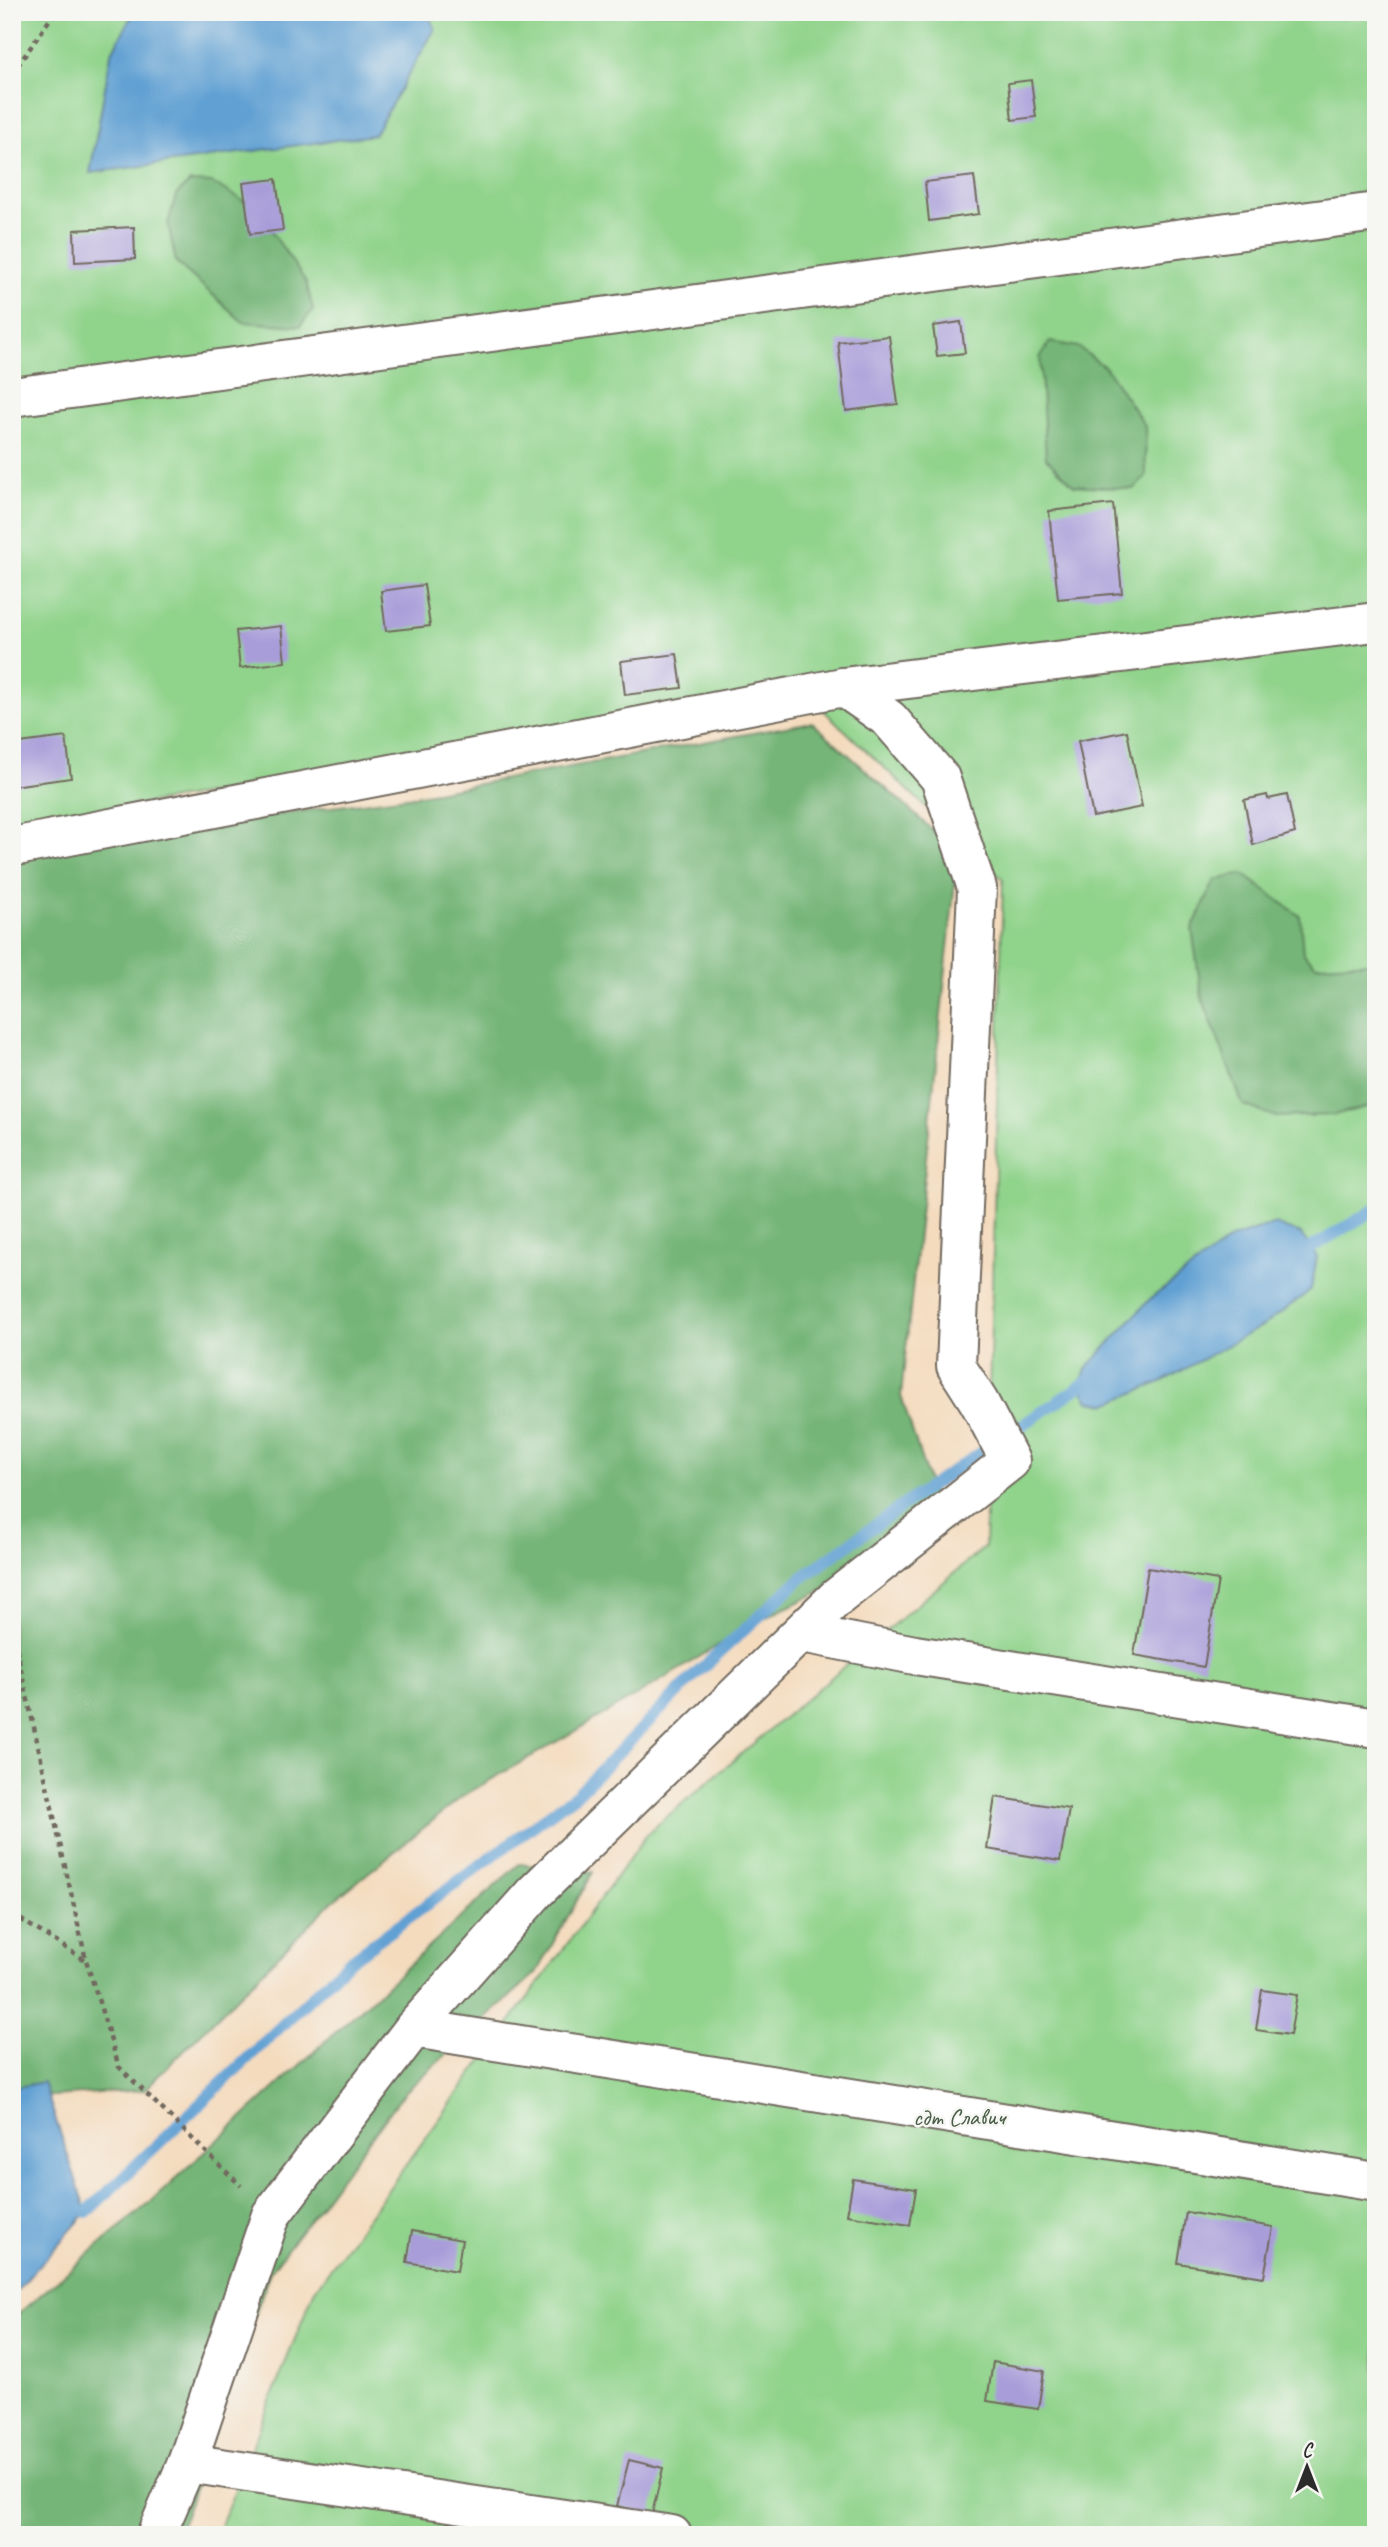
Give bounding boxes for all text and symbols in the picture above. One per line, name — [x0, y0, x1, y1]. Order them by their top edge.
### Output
park label: сдт Славич — [913, 2102, 1007, 2132]
north arrow — [1272, 2432, 1342, 2502]
text: С — [1302, 2439, 1314, 2463]

